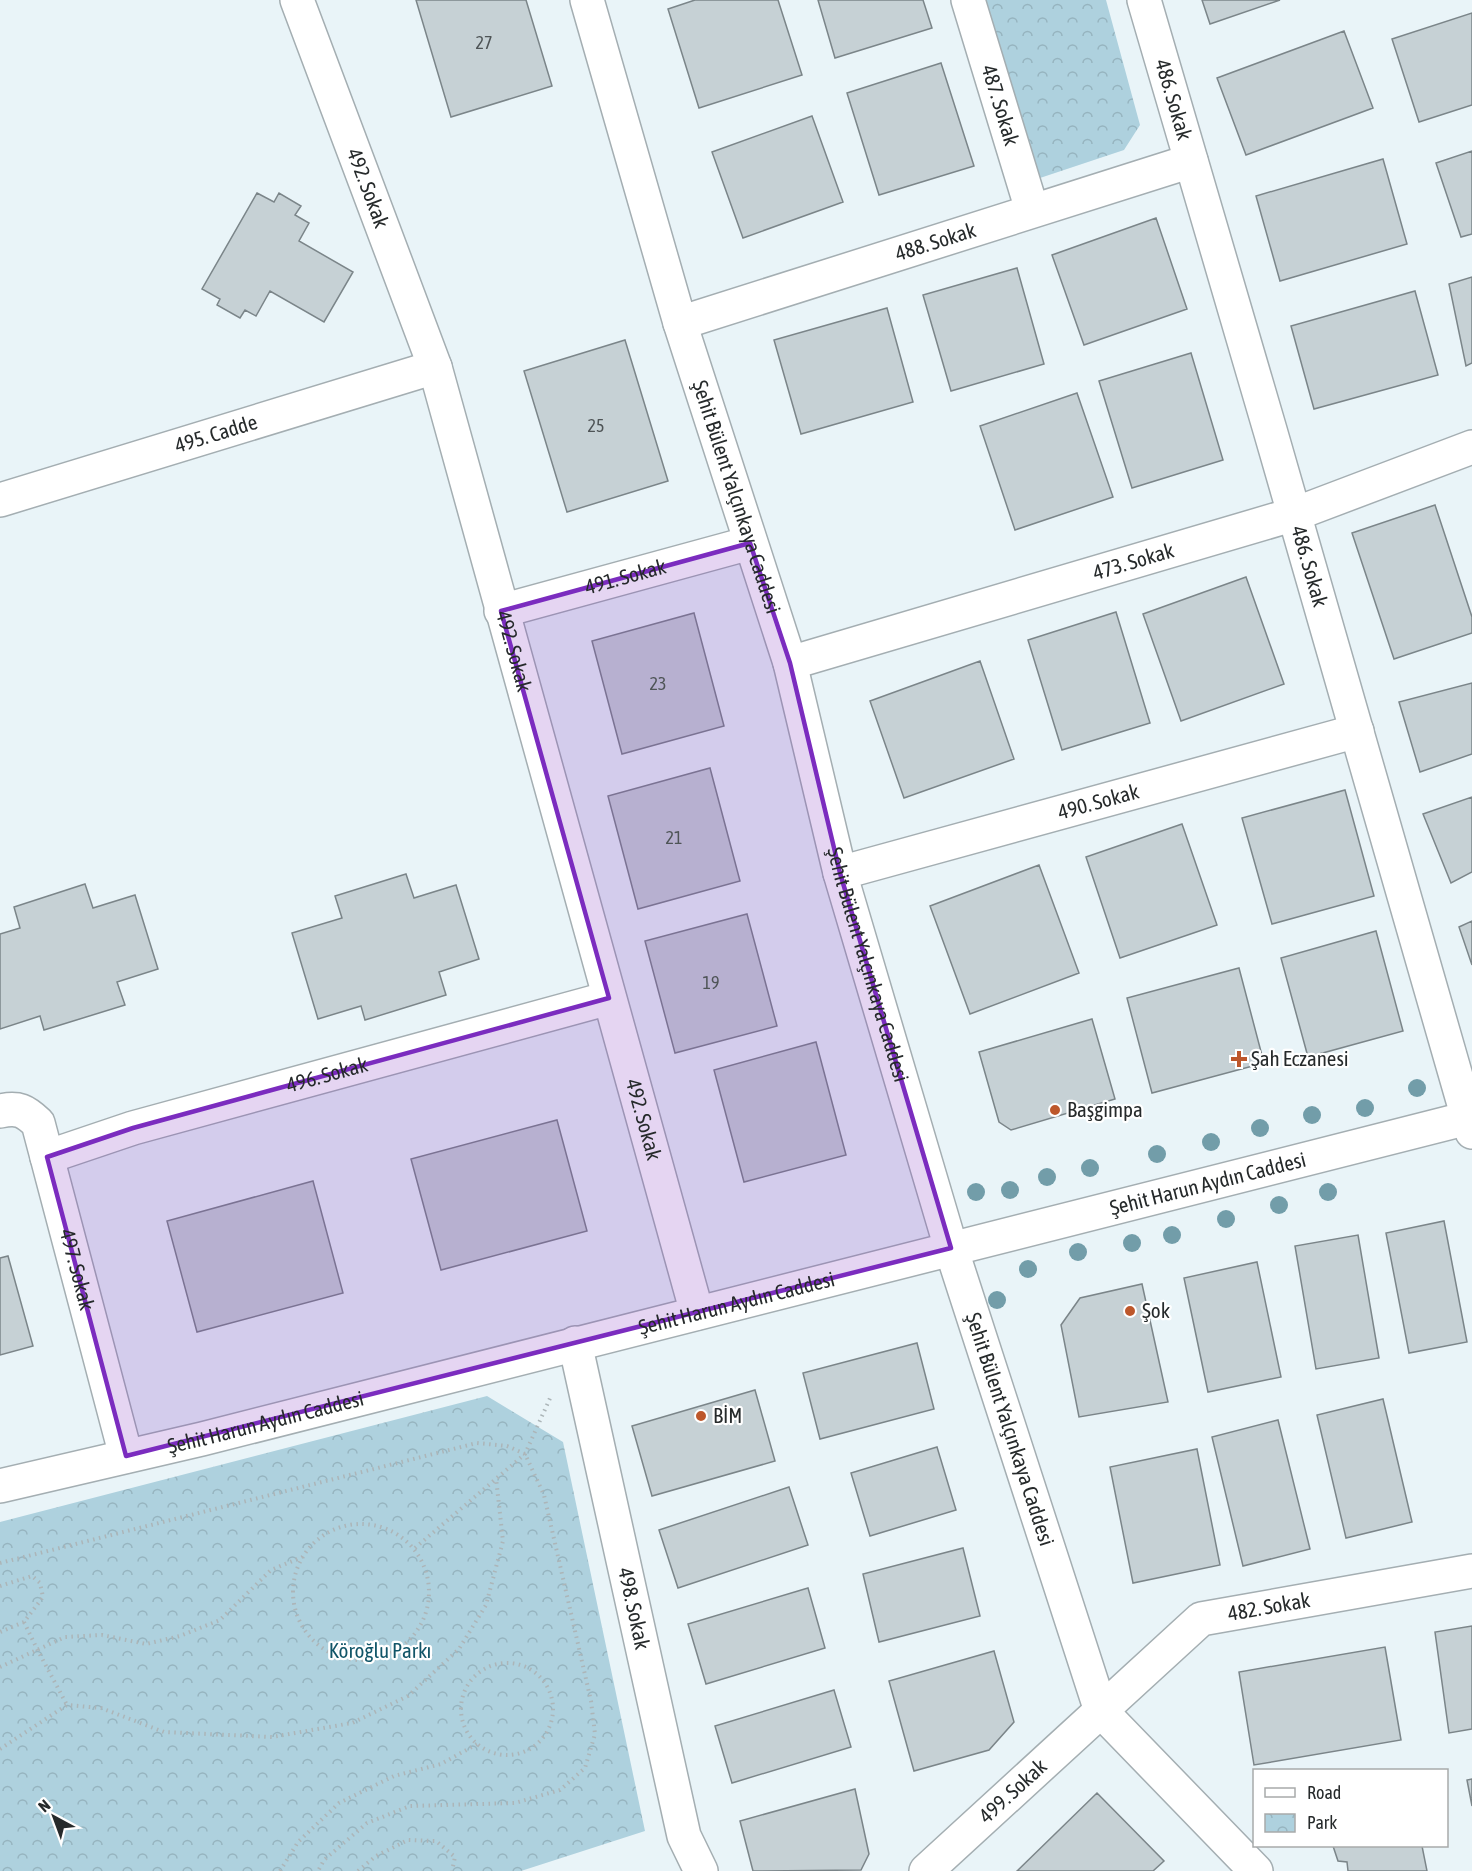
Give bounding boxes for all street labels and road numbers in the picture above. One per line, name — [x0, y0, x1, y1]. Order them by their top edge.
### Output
street label: 486. Sokak — [1151, 56, 1197, 143]
street label: 487. Sokak — [977, 62, 1025, 148]
street label: 492. Sokak — [343, 145, 395, 231]
street label: 488. Sokak — [892, 217, 978, 265]
street label: Şehit Bülent Yalçınkaya Caddesi — [688, 377, 786, 616]
street label: 495. Cadde — [172, 409, 260, 457]
street label: 486. Sokak — [1287, 523, 1333, 609]
street label: 473. Sokak — [1090, 537, 1176, 584]
street label: 491. Sokak — [582, 554, 668, 599]
street label: 492. Sokak — [492, 608, 537, 694]
street label: 490. Sokak — [1055, 778, 1141, 824]
street label: Şehit Bülent Yalçınkaya Caddesi — [823, 845, 914, 1085]
street label: 496. Sokak — [284, 1051, 370, 1097]
street label: 492. Sokak — [622, 1076, 667, 1163]
street label: Şehit Harun Aydın Caddesi — [1107, 1147, 1308, 1219]
street label: 497. Sokak — [56, 1226, 100, 1313]
street label: Şehit Harun Aydın Caddesi — [636, 1266, 837, 1339]
street label: Şehit Bülent Yalçınkaya Caddesi — [962, 1309, 1060, 1549]
street label: Şehit Harun Aydın Caddesi — [165, 1386, 366, 1458]
street label: 498. Sokak — [614, 1565, 655, 1652]
street label: 482. Sokak — [1226, 1587, 1312, 1625]
street label: 499. Sokak — [974, 1754, 1051, 1828]

